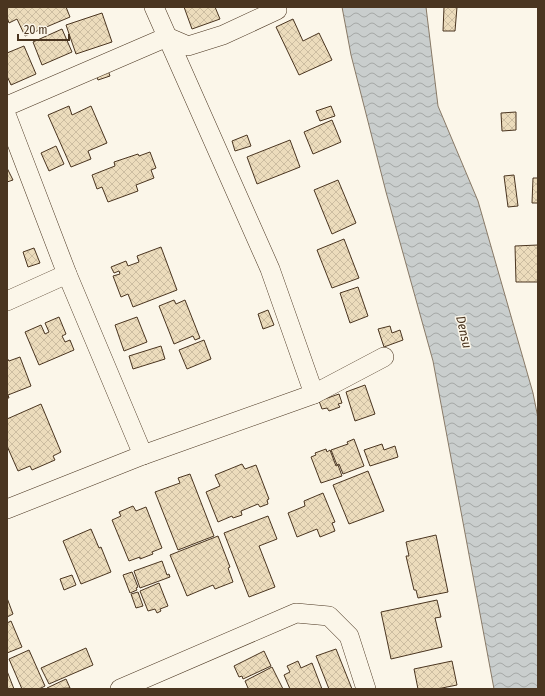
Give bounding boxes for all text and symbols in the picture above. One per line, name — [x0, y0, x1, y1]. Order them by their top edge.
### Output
scale bar — [18, 16, 69, 42]
text: 20 m — [24, 23, 48, 37]
water label: Densu — [453, 314, 475, 350]

